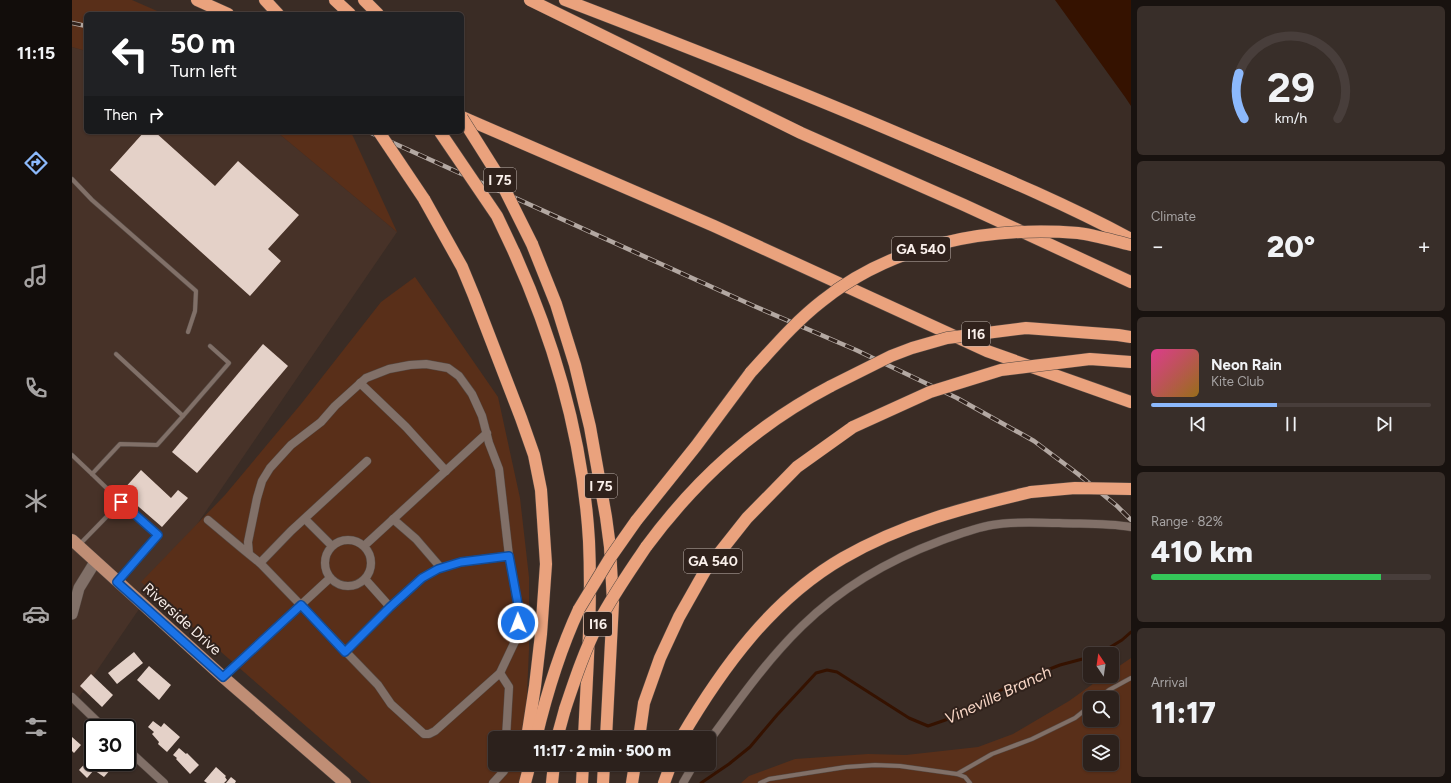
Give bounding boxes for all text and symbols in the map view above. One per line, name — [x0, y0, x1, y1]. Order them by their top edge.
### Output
text: 50 m — [170, 26, 236, 60]
icon: left — [104, 28, 156, 80]
text: 11:15 — [17, 42, 55, 64]
text: Turn left — [170, 60, 237, 82]
text: 29 — [1267, 62, 1315, 112]
icon: right — [145, 104, 167, 126]
text: Then — [104, 106, 137, 124]
text: km/h — [1275, 108, 1307, 126]
icon: directions — [22, 149, 50, 177]
road number: I 75 — [484, 168, 516, 192]
text: Climate — [1151, 209, 1196, 224]
text: 20° — [1267, 228, 1315, 265]
text: − — [1151, 233, 1165, 260]
text: + — [1417, 233, 1431, 260]
road number: GA 540 — [892, 237, 950, 261]
icon: music — [22, 262, 50, 290]
road number: I16 — [962, 322, 990, 346]
text: Neon Rain — [1211, 356, 1282, 374]
icon: phone — [22, 374, 50, 402]
text: Kite Club — [1211, 374, 1264, 389]
icon: previous — [1187, 413, 1209, 435]
icon: pause — [1280, 413, 1302, 435]
icon: next — [1373, 413, 1395, 435]
road number: I 75 — [585, 474, 617, 498]
pin — [104, 485, 138, 519]
icon: climate — [22, 487, 50, 515]
icon: arrive — [110, 491, 132, 513]
text: Range · 82% — [1151, 514, 1223, 529]
text: 410 km — [1151, 533, 1253, 570]
road number: GA 540 — [684, 549, 742, 573]
street label: Riverside Drive — [139, 579, 225, 659]
icon: car — [22, 600, 50, 628]
position arrow — [497, 602, 539, 644]
road number: I16 — [584, 612, 612, 636]
north arrow — [1083, 647, 1119, 683]
map controls — [1083, 647, 1119, 771]
water label: Vineville Branch — [942, 662, 1054, 728]
text: Arrival — [1151, 675, 1188, 690]
button: search — [1083, 691, 1119, 727]
text: 11:17 — [1151, 694, 1216, 731]
icon: filters — [22, 713, 50, 741]
speed limit sign: 30 — [84, 719, 136, 771]
button: layers — [1083, 735, 1119, 771]
text: 11:17 · 2 min · 500 m — [533, 742, 671, 760]

